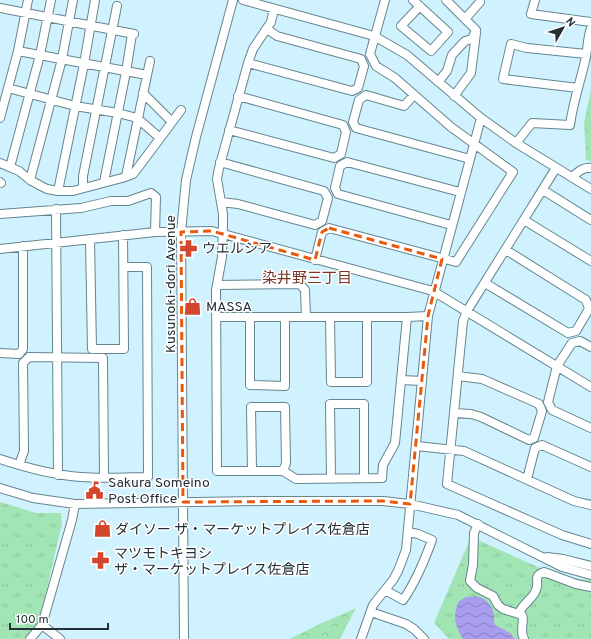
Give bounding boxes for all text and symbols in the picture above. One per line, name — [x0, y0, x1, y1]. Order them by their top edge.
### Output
north arrow — [543, 8, 583, 48]
text: N — [562, 15, 578, 30]
street label: Kusunoki-dori Avenue — [163, 215, 180, 353]
pharmacy icon: ウエルシア — [179, 238, 199, 258]
place label: ウエルシア — [202, 241, 272, 258]
district label: 染井野三丁目 — [262, 269, 352, 289]
shop icon: MASSA — [183, 296, 203, 316]
place label: MASSA — [206, 299, 252, 316]
place label: Sakura Someino Post Office — [108, 475, 210, 508]
public building icon: Sakura Someino Post Office — [85, 480, 105, 500]
shop icon: ダイソー ザ・マーケットプレイス佐倉店 — [92, 519, 112, 539]
place label: ダイソー ザ・マーケットプレイス佐倉店 — [115, 522, 370, 539]
place label: マツモトキヨシ ザ・マーケットプレイス佐倉店 — [114, 546, 310, 579]
pharmacy icon: マツモトキヨシ ザ・マーケットプレイス佐倉店 — [91, 551, 111, 571]
scale bar — [10, 605, 108, 631]
text: 100 m — [16, 612, 49, 628]

